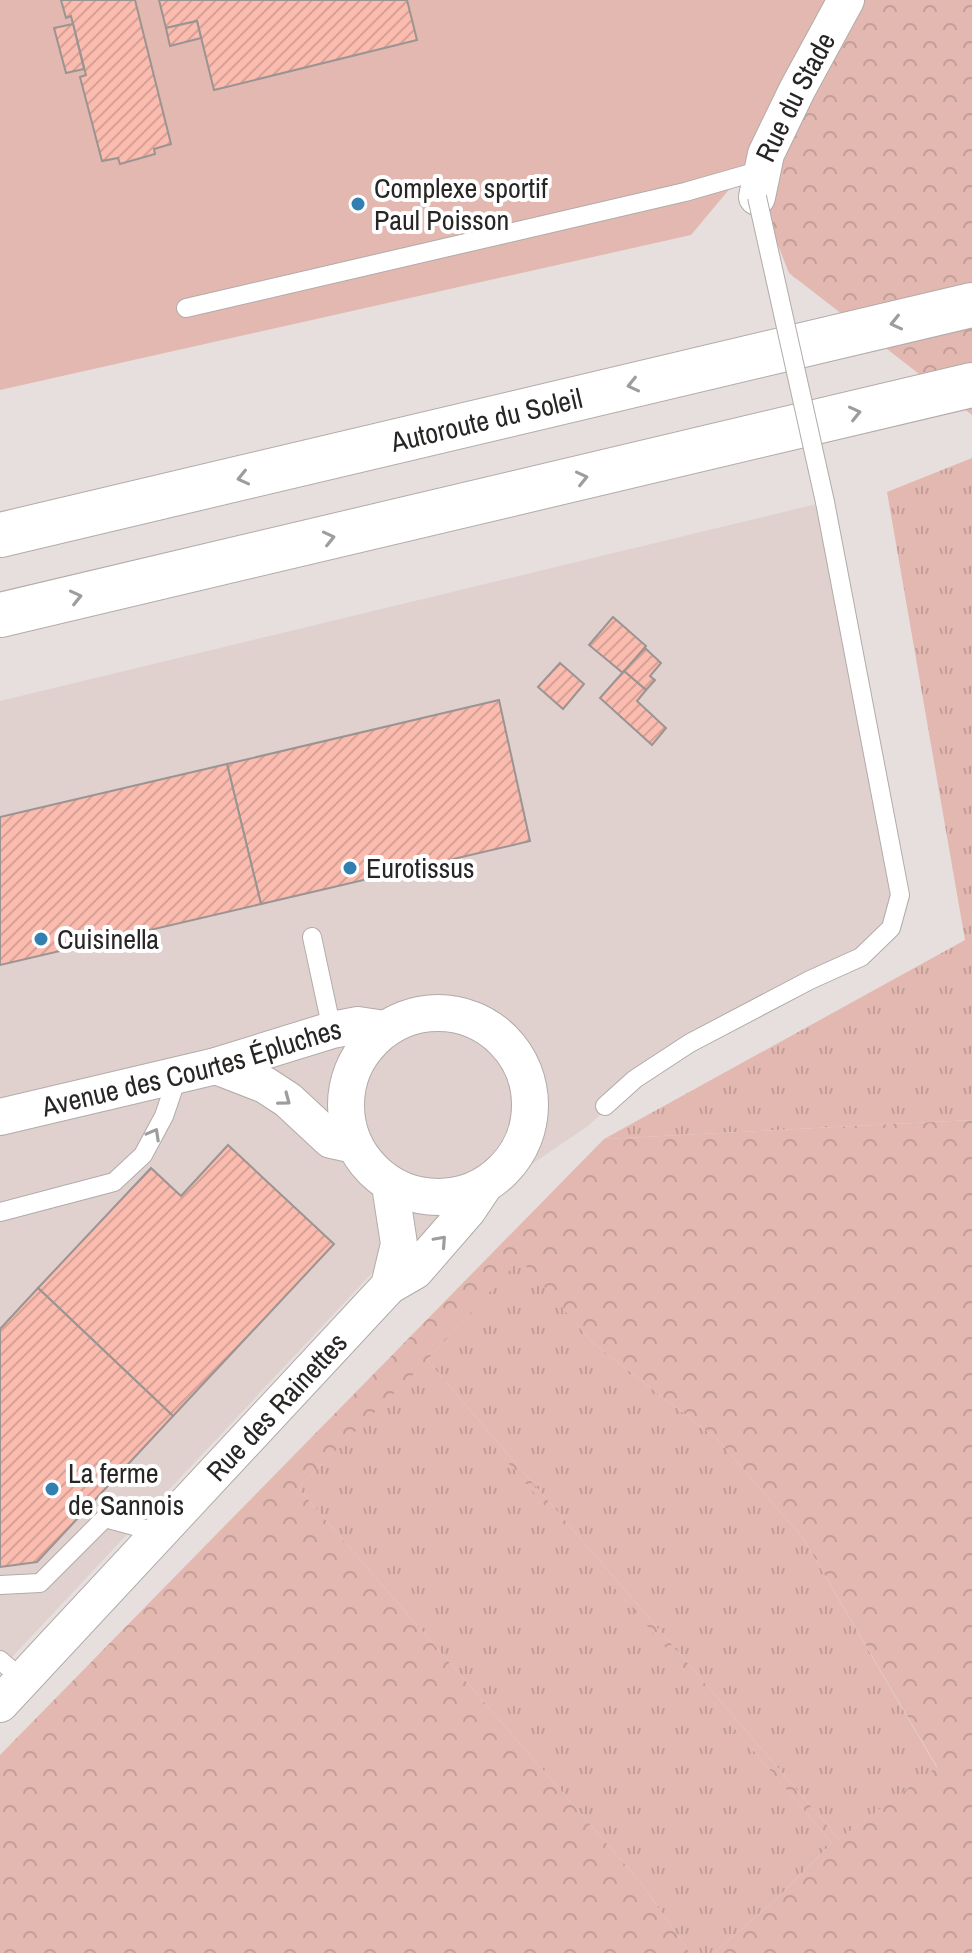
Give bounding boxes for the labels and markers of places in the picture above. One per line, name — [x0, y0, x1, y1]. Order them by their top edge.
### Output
place label: Complexe sportif Paul Poisson — [374, 169, 548, 239]
marker: Complexe sportif Paul Poisson — [349, 195, 367, 213]
place label: Eurotissus — [366, 849, 474, 887]
marker: Eurotissus — [341, 859, 359, 877]
place label: Cuisinella — [57, 920, 159, 958]
marker: Cuisinella — [32, 930, 50, 948]
place label: La ferme de Sannois — [68, 1454, 184, 1524]
marker: La ferme de Sannois — [43, 1480, 61, 1498]

